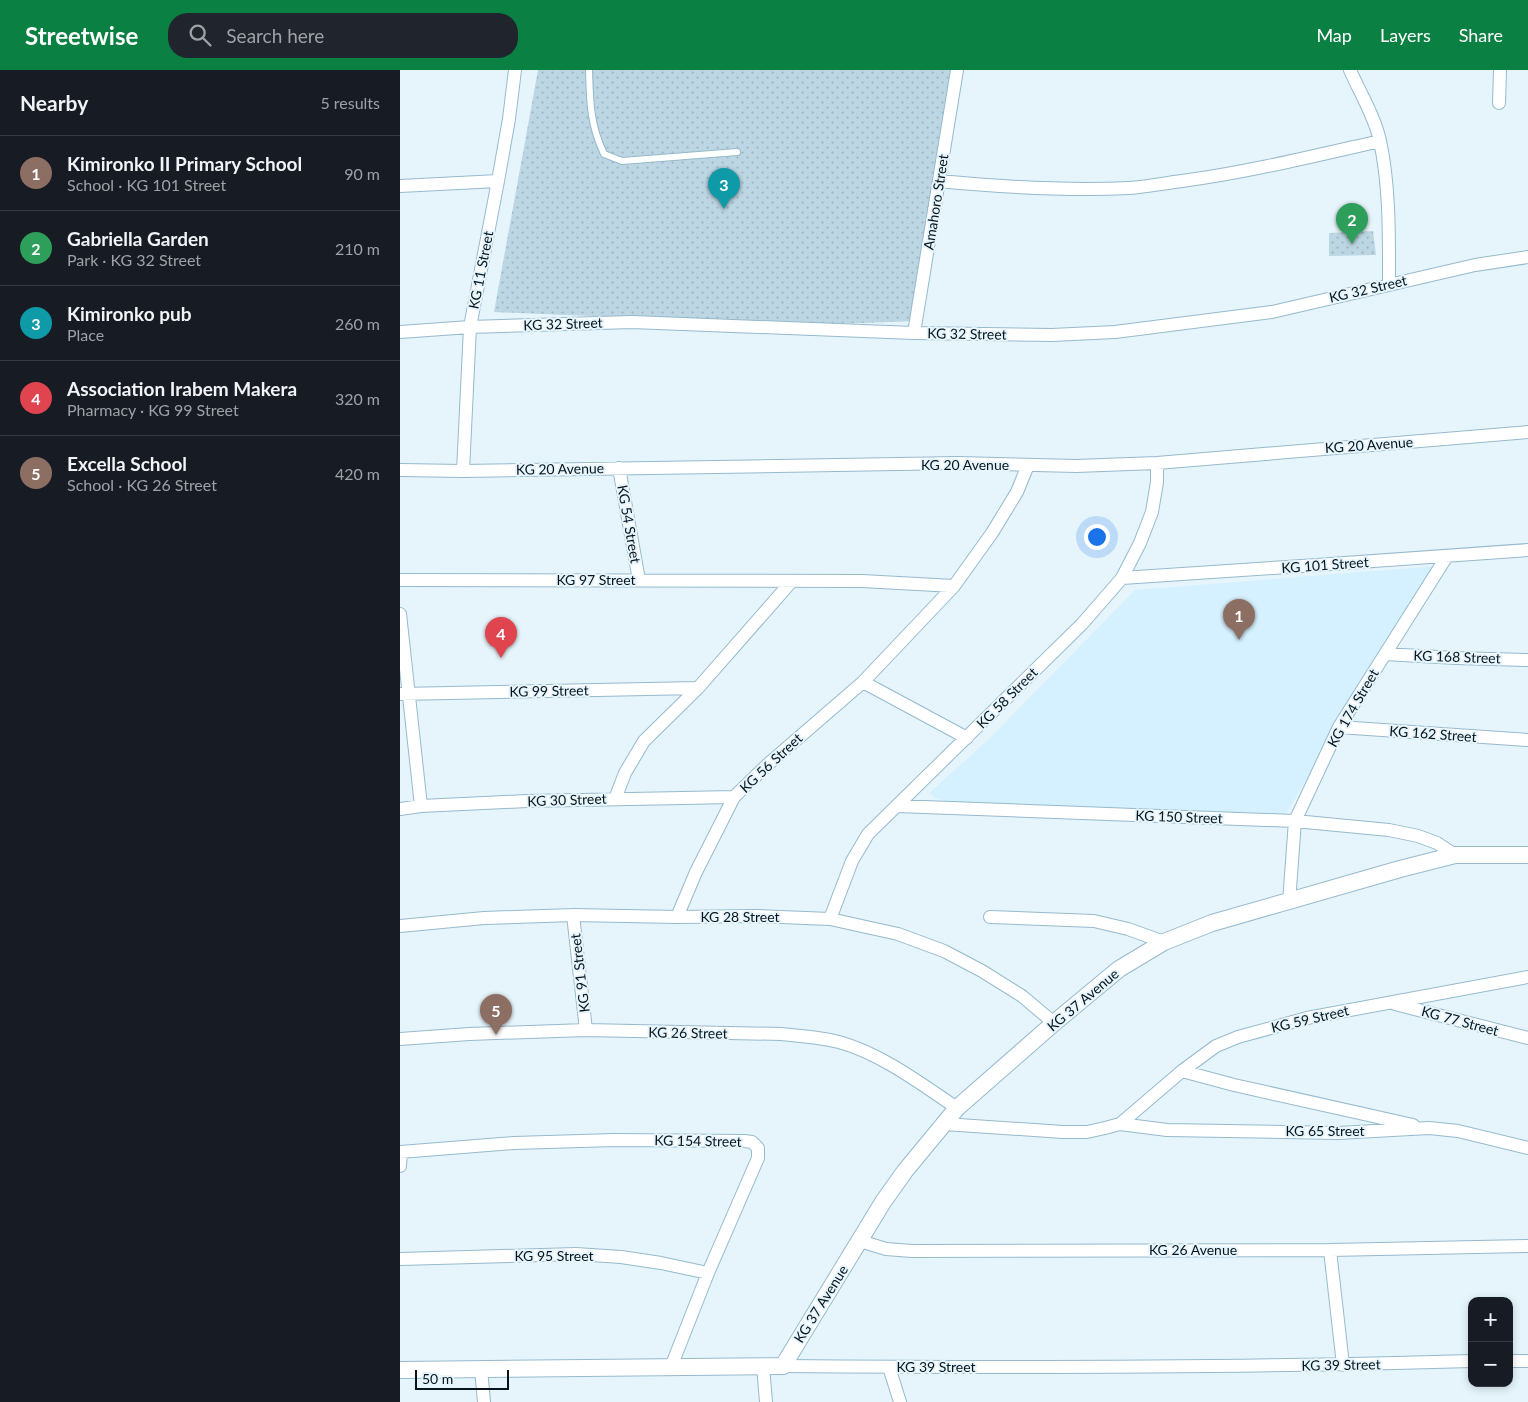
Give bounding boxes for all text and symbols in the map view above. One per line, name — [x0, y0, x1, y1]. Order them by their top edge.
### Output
search box — [168, 13, 518, 58]
text: Streetwise — [25, 21, 138, 50]
icon: search — [186, 21, 214, 49]
text: Search here — [226, 24, 324, 47]
text: Map — [1316, 24, 1352, 46]
text: Layers — [1380, 24, 1431, 46]
text: Share — [1459, 24, 1503, 46]
text: Nearby — [20, 90, 88, 115]
text: 5 results — [320, 93, 380, 112]
text: Kimironko II Primary School — [67, 152, 302, 175]
street label: Amahoro Street — [920, 153, 951, 251]
text: 1 — [31, 164, 41, 183]
text: 90 m — [344, 164, 380, 183]
pin: 3 — [708, 168, 740, 209]
text: School · KG 101 Street — [67, 175, 226, 194]
pin: 2 — [1336, 203, 1368, 244]
text: Gabriella Garden — [67, 227, 209, 250]
street label: KG 11 Street — [465, 229, 496, 310]
text: 2 — [31, 239, 41, 258]
text: 210 m — [335, 239, 380, 258]
text: Park · KG 32 Street — [67, 250, 201, 269]
street label: KG 32 Street — [1327, 271, 1408, 306]
text: Kimironko pub — [67, 302, 192, 325]
text: 3 — [31, 314, 41, 333]
text: 260 m — [335, 314, 380, 333]
street label: KG 32 Street — [523, 314, 603, 333]
street label: KG 32 Street — [927, 324, 1007, 343]
text: Place — [67, 325, 104, 344]
text: Association Irabem Makera — [67, 377, 297, 400]
text: 4 — [31, 389, 41, 408]
text: 320 m — [335, 389, 380, 408]
text: Pharmacy · KG 99 Street — [67, 400, 239, 419]
street label: KG 20 Avenue — [1324, 433, 1414, 456]
text: Excella School — [67, 452, 187, 475]
street label: KG 20 Avenue — [921, 456, 1009, 473]
street label: KG 20 Avenue — [516, 459, 604, 478]
text: 5 — [31, 464, 41, 483]
text: 420 m — [335, 464, 380, 483]
text: School · KG 26 Street — [67, 475, 217, 494]
street label: KG 54 Street — [614, 483, 645, 564]
your location — [1084, 524, 1110, 550]
street label: KG 101 Street — [1281, 553, 1369, 576]
street label: KG 97 Street — [556, 571, 636, 588]
pin: 1 — [1223, 599, 1255, 640]
pin: 4 — [485, 617, 517, 658]
street label: KG 168 Street — [1413, 646, 1501, 667]
street label: KG 58 Street — [973, 664, 1041, 732]
street label: KG 174 Street — [1323, 666, 1382, 750]
street label: KG 99 Street — [509, 681, 589, 700]
street label: KG 162 Street — [1389, 722, 1477, 745]
street label: KG 56 Street — [736, 729, 805, 796]
street label: KG 30 Street — [527, 790, 607, 809]
street label: KG 150 Street — [1135, 806, 1223, 827]
street label: KG 28 Street — [700, 908, 780, 925]
street label: KG 91 Street — [566, 933, 593, 1013]
street label: KG 37 Avenue — [1043, 965, 1122, 1034]
pin: 5 — [480, 994, 512, 1035]
street label: KG 59 Street — [1269, 1001, 1350, 1036]
street label: KG 77 Street — [1420, 1002, 1501, 1039]
street label: KG 26 Street — [648, 1023, 728, 1042]
street label: KG 65 Street — [1285, 1122, 1365, 1139]
street label: KG 154 Street — [654, 1131, 742, 1150]
street label: KG 26 Avenue — [1149, 1241, 1237, 1258]
street label: KG 95 Street — [514, 1247, 594, 1264]
street label: KG 37 Avenue — [790, 1262, 851, 1346]
map controls — [1468, 1297, 1513, 1387]
button: + — [1468, 1297, 1513, 1342]
button: − — [1468, 1342, 1513, 1387]
street label: KG 39 Street — [1301, 1355, 1381, 1374]
street label: KG 39 Street — [896, 1358, 976, 1375]
scale bar — [415, 1367, 509, 1390]
text: 50 m — [422, 1370, 453, 1387]

